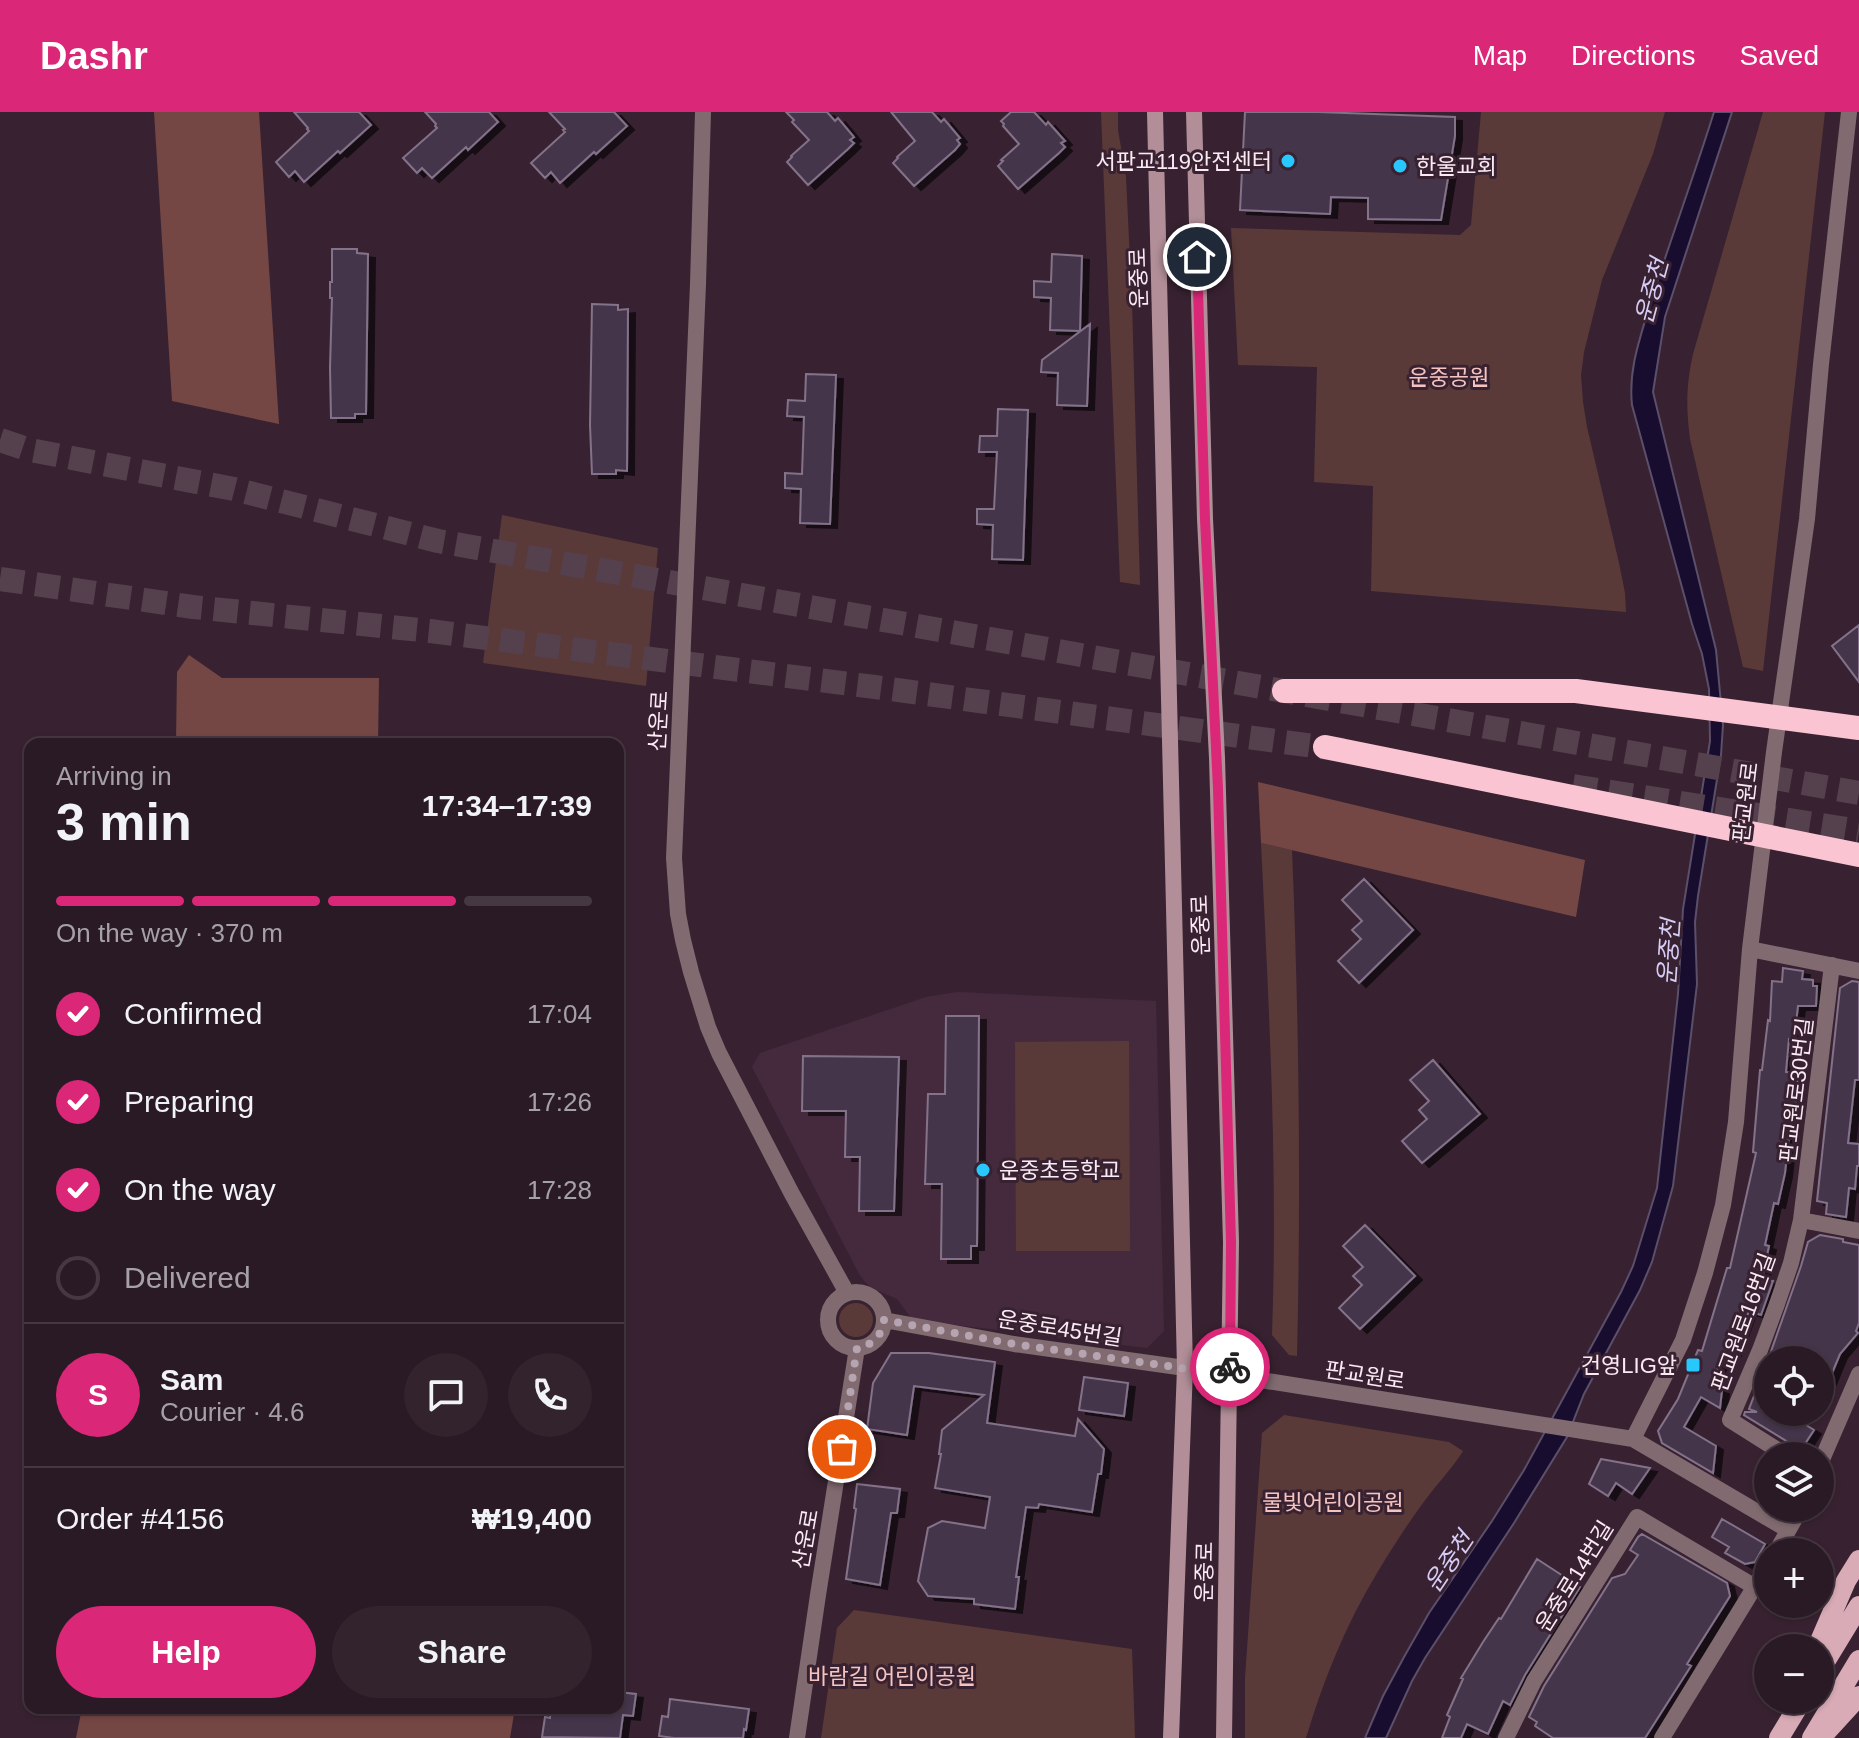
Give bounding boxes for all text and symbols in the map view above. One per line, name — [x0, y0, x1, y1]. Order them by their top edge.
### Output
text: Dashr — [40, 35, 148, 77]
text: Map — [1473, 40, 1527, 71]
text: Directions — [1571, 40, 1696, 71]
text: Saved — [1740, 40, 1819, 71]
place label: 서판교119안전센터 — [1095, 149, 1272, 174]
marker: 서판교119안전센터 — [1279, 152, 1297, 170]
place label: 한울교회 — [1416, 154, 1497, 179]
marker: 한울교회 — [1391, 157, 1409, 175]
pin — [1163, 223, 1231, 291]
icon: home — [1175, 235, 1219, 279]
street label: 운중로 — [1125, 247, 1152, 309]
water label: 운중천 — [1630, 253, 1674, 326]
park label: 운중공원 — [1409, 365, 1489, 390]
street label: 산운로 — [644, 690, 673, 752]
street label: 판교원로 — [1728, 760, 1763, 844]
text: Arriving in — [56, 761, 172, 791]
text: 17:34–17:39 — [422, 789, 592, 822]
text: 3 min — [56, 793, 192, 851]
street label: 운중로 — [1187, 894, 1214, 956]
water label: 운중천 — [1653, 915, 1684, 986]
text: On the way · 370 m — [56, 918, 283, 948]
icon: check — [56, 992, 100, 1036]
text: Confirmed — [124, 997, 262, 1030]
text: 17:04 — [527, 999, 592, 1029]
street label: 판교원로30번길 — [1775, 1016, 1818, 1164]
icon: check — [56, 1080, 100, 1124]
text: Preparing — [124, 1085, 254, 1118]
text: 17:26 — [527, 1087, 592, 1117]
place label: 운중초등학교 — [999, 1158, 1120, 1183]
marker: 운중초등학교 — [974, 1161, 992, 1179]
icon: check — [56, 1168, 100, 1212]
text: On the way — [124, 1173, 276, 1206]
text: 17:28 — [527, 1175, 592, 1205]
street label: 판교원로16번길 — [1707, 1249, 1780, 1395]
text: Delivered — [124, 1261, 251, 1294]
street label: 운중로45번길 — [996, 1306, 1124, 1351]
courier — [1190, 1327, 1270, 1407]
icon: bike — [1208, 1345, 1252, 1389]
map controls — [1754, 1346, 1834, 1714]
button: locate — [1754, 1346, 1834, 1426]
button: chat — [404, 1353, 488, 1437]
button: phone — [508, 1353, 592, 1437]
place label: 건영LIG앞 — [1581, 1353, 1677, 1378]
marker: 건영LIG앞 — [1684, 1356, 1702, 1374]
street label: 판교원로 — [1323, 1357, 1407, 1394]
text: Sam — [160, 1363, 223, 1396]
text: S — [88, 1378, 108, 1411]
text: Courier · 4.6 — [160, 1397, 305, 1427]
pin — [808, 1415, 876, 1483]
icon: bag — [820, 1427, 864, 1471]
button: layers — [1754, 1442, 1834, 1522]
park label: 물빛어린이공원 — [1262, 1490, 1404, 1515]
text: Order #4156 — [56, 1502, 224, 1535]
text: ₩19,400 — [472, 1502, 592, 1535]
street label: 산운로 — [788, 1507, 823, 1571]
street label: 운중로14번길 — [1531, 1516, 1618, 1636]
water label: 운중천 — [1419, 1524, 1480, 1597]
button: + — [1754, 1538, 1834, 1618]
street label: 운중로 — [1191, 1541, 1218, 1603]
button: Help — [56, 1606, 316, 1698]
button: Share — [332, 1606, 592, 1698]
button: − — [1754, 1634, 1834, 1714]
park label: 바람길 어린이공원 — [808, 1664, 976, 1689]

